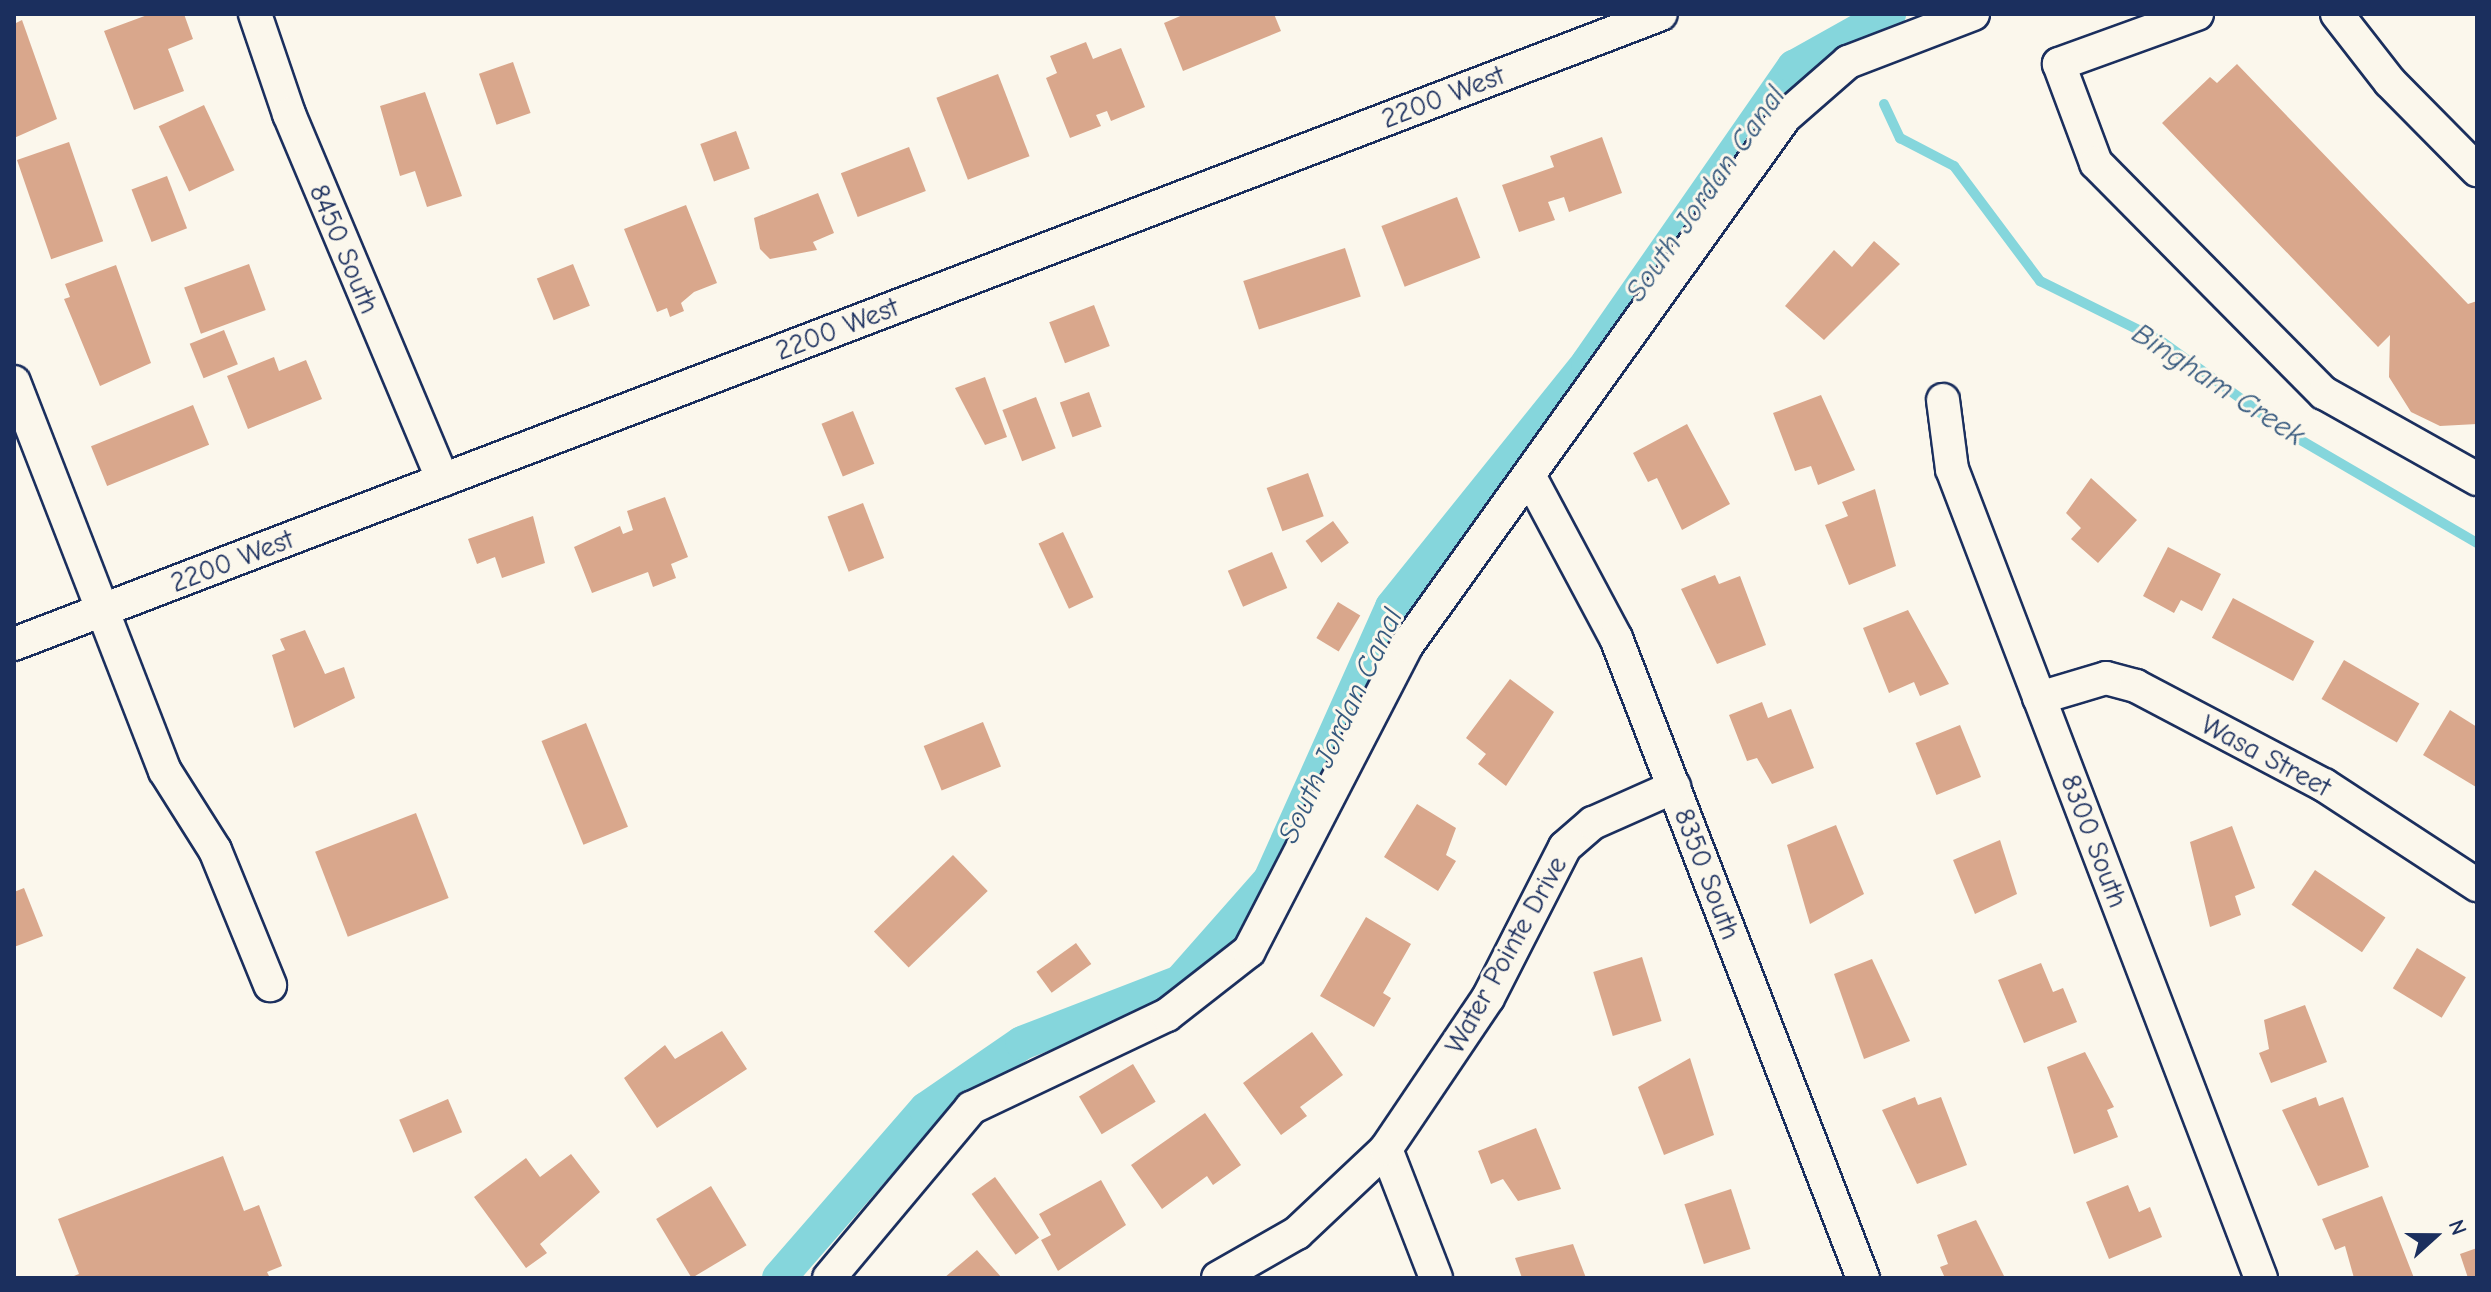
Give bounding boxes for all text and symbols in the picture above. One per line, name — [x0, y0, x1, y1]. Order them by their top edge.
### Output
street label: 2200 West — [1377, 58, 1509, 136]
water label: South Jordan Canal — [1618, 79, 1794, 309]
street label: 8450 South — [302, 179, 386, 319]
street label: 2200 West — [771, 290, 903, 368]
water label: Bingham Creek — [2125, 316, 2311, 454]
street label: 2200 West — [166, 522, 298, 600]
water label: South Jordan Canal — [1271, 603, 1411, 849]
street label: Wasa Street — [2195, 708, 2337, 804]
street label: 8300 South — [2053, 770, 2135, 912]
street label: 8350 South — [1667, 804, 1747, 944]
street label: Water Pointe Drive — [1438, 850, 1574, 1060]
north arrow — [2395, 1196, 2475, 1276]
text: N — [2443, 1216, 2472, 1239]

